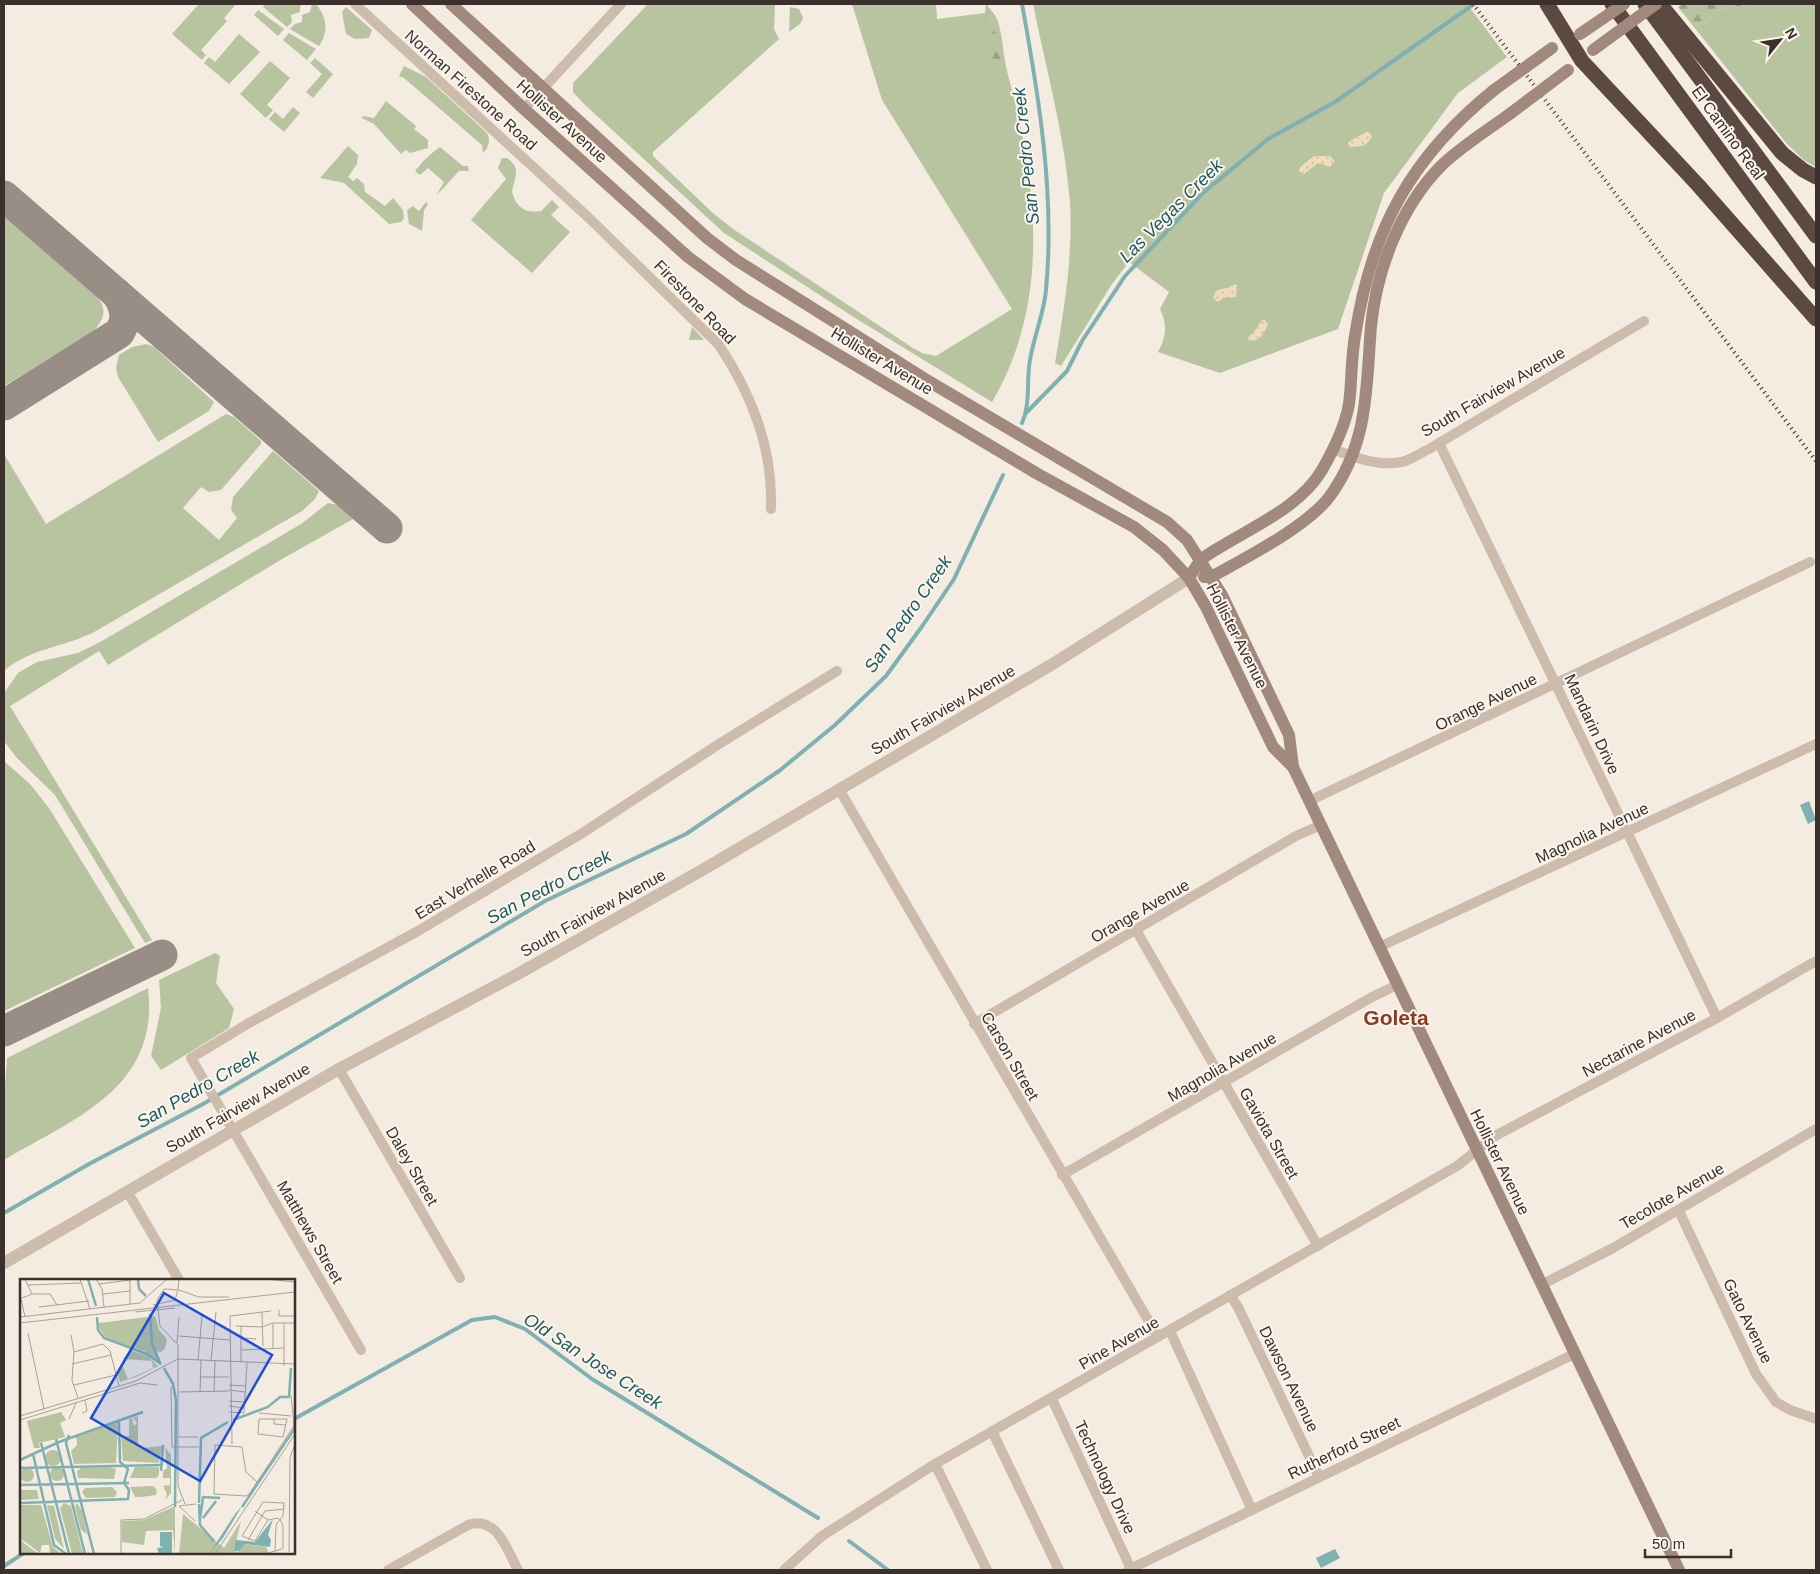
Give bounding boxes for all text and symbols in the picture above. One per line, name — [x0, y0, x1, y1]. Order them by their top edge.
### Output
north arrow — [1755, 15, 1805, 65]
text: N — [1782, 25, 1801, 42]
street label: Norman Firestone Road — [402, 27, 540, 153]
street label: Hollister Avenue — [513, 76, 611, 166]
street label: El Camino Real — [1688, 83, 1768, 183]
water label: San Pedro Creek — [1009, 85, 1043, 226]
water label: Las Vegas Creek — [1115, 155, 1227, 267]
street label: Firestone Road — [651, 257, 739, 347]
street label: Hollister Avenue — [828, 324, 936, 398]
street label: South Fairview Avenue — [1418, 344, 1568, 440]
water label: San Pedro Creek — [860, 551, 956, 676]
street label: Hollister Avenue — [1203, 581, 1271, 691]
street label: South Fairview Avenue — [868, 662, 1018, 758]
street label: Orange Avenue — [1432, 670, 1540, 734]
street label: Mandarin Drive — [1561, 671, 1623, 777]
street label: Magnolia Avenue — [1533, 799, 1651, 867]
street label: East Verhelle Road — [412, 837, 538, 923]
water label: San Pedro Creek — [483, 845, 616, 928]
street label: South Fairview Avenue — [517, 866, 669, 960]
street label: Orange Avenue — [1088, 876, 1192, 946]
district label: Goleta — [1363, 1006, 1429, 1029]
street label: Nectarine Avenue — [1579, 1006, 1699, 1080]
street label: Carson Street — [978, 1009, 1042, 1103]
street label: Magnolia Avenue — [1165, 1029, 1279, 1105]
water label: San Pedro Creek — [133, 1045, 264, 1132]
street label: South Fairview Avenue — [163, 1060, 313, 1156]
street label: Gaviota Street — [1236, 1084, 1302, 1182]
street label: Hollister Avenue — [1467, 1106, 1533, 1218]
street label: Daley Street — [383, 1124, 442, 1209]
street label: Tecolote Avenue — [1617, 1159, 1727, 1233]
street label: Matthews Street — [274, 1178, 347, 1287]
street label: Gato Avenue — [1720, 1276, 1776, 1366]
inset map — [20, 1279, 295, 1554]
water label: Old San Jose Creek — [520, 1309, 667, 1414]
street label: Pine Avenue — [1076, 1313, 1162, 1373]
street label: Dawson Avenue — [1256, 1323, 1322, 1435]
street label: Rutherford Street — [1285, 1413, 1403, 1483]
street label: Technology Drive — [1071, 1418, 1139, 1536]
scale bar — [1645, 1526, 1731, 1558]
text: 50 m — [1652, 1535, 1685, 1552]

